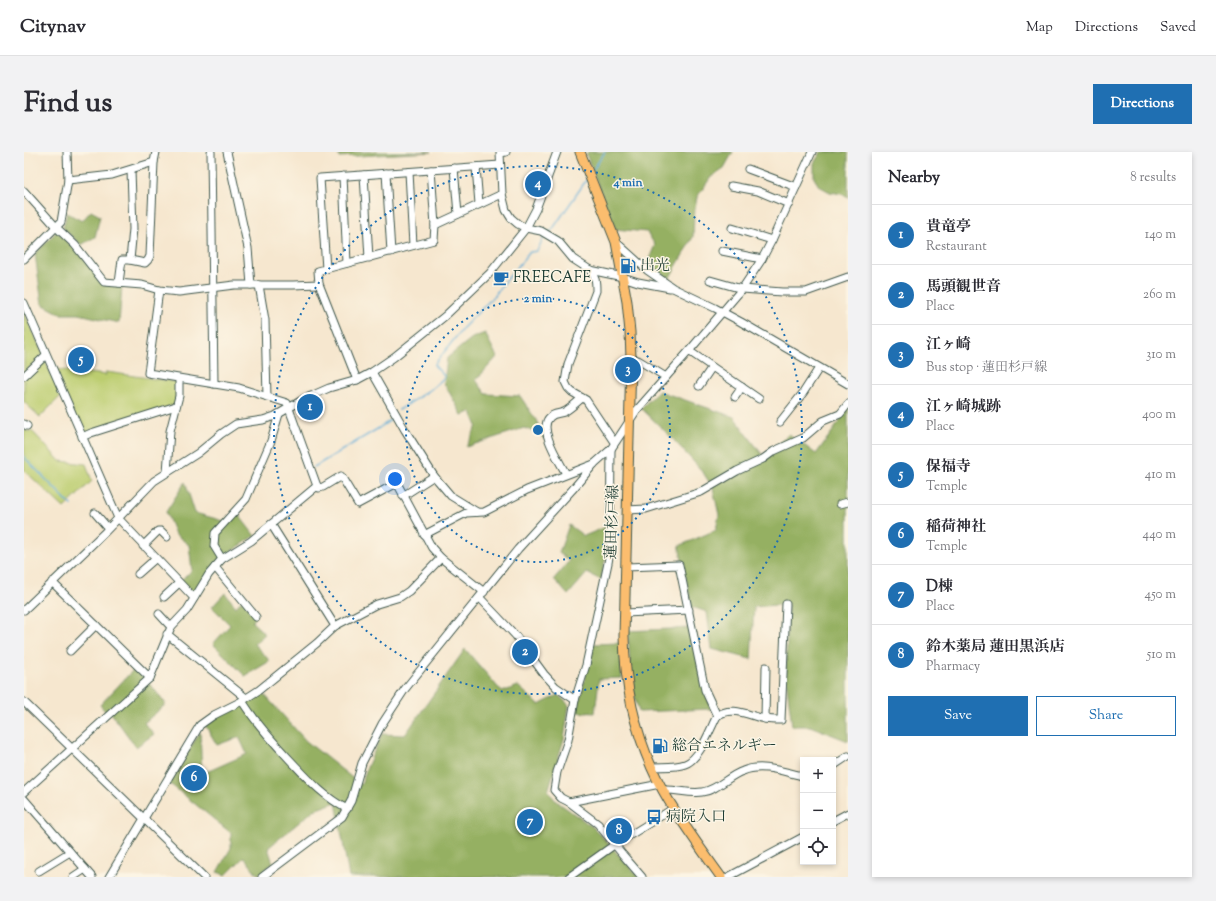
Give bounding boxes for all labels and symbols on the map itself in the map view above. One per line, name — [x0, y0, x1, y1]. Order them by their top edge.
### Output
pin: 4 — [525, 169, 551, 199]
text: 4 min — [612, 174, 643, 192]
place label: 出光 — [640, 256, 670, 277]
fuel station icon: 出光 — [619, 257, 637, 275]
place label: FREECAFE — [513, 268, 591, 289]
cafe icon: FREECAFE — [492, 269, 510, 287]
text: 2 min — [524, 290, 553, 308]
pin: 5 — [68, 345, 94, 375]
pin: 3 — [615, 355, 641, 385]
pin: 1 — [297, 392, 323, 422]
centre of rings — [531, 423, 545, 437]
your location — [385, 469, 405, 489]
street label: 蓮田杉戸線 — [601, 484, 625, 560]
pin: 2 — [512, 637, 538, 667]
place label: 総合エネルギー — [672, 736, 777, 757]
fuel station icon: 総合エネルギー — [651, 737, 669, 755]
pin: 6 — [181, 763, 207, 793]
pin: 7 — [517, 807, 543, 837]
place label: 病院入口 — [666, 807, 726, 828]
bus stop icon: 病院入口 — [645, 808, 663, 826]
pin: 8 — [606, 816, 632, 846]

